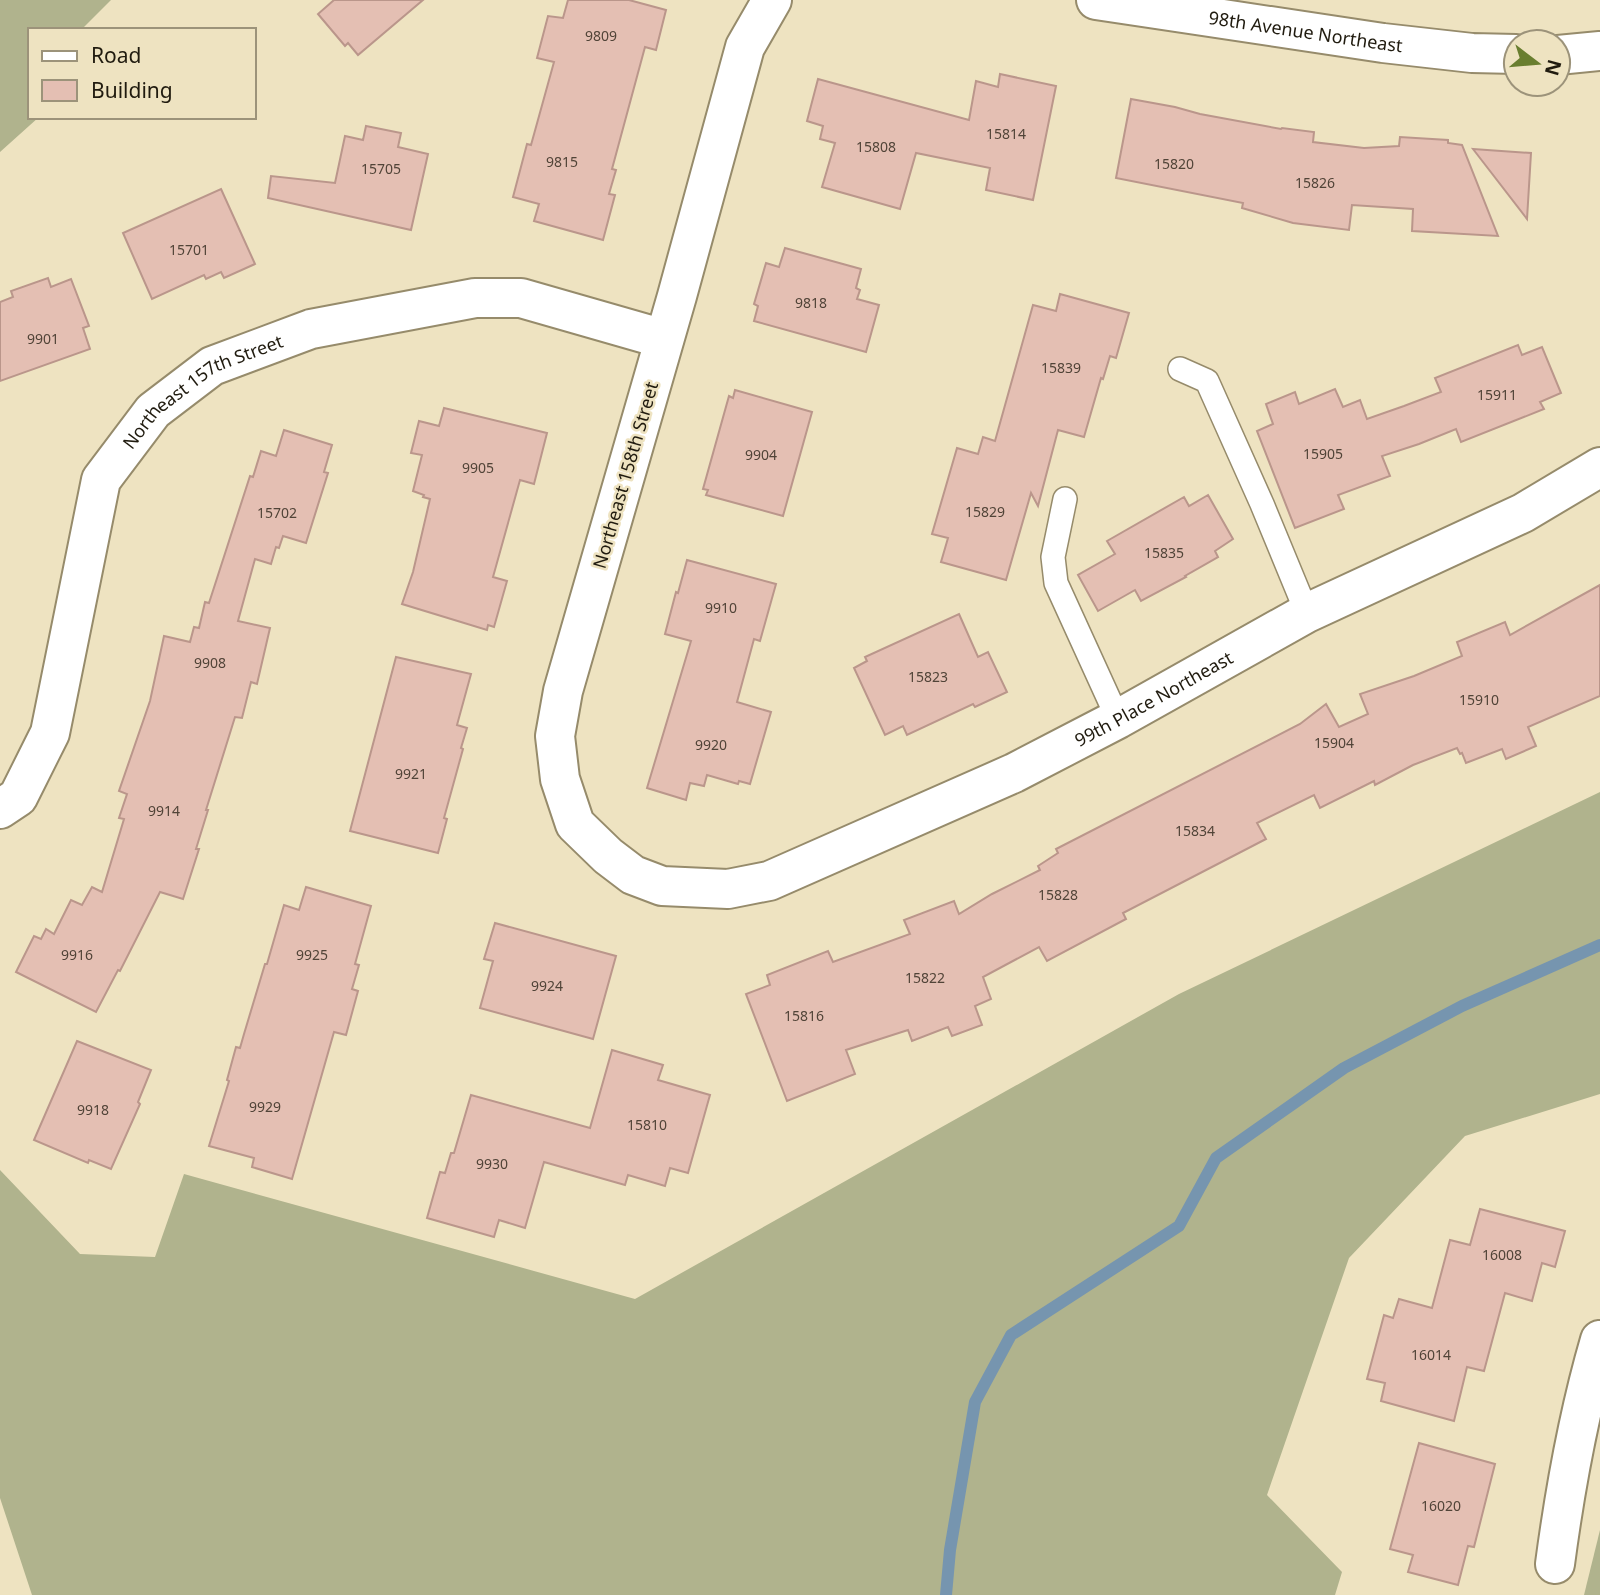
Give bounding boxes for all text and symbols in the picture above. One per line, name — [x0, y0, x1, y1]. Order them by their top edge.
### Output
street label: 98th Avenue Northeast — [1207, 5, 1404, 57]
house number: 9809 — [585, 26, 617, 45]
legend — [28, 28, 256, 119]
north arrow — [1502, 28, 1572, 98]
text: Road — [91, 41, 141, 69]
text: N — [1539, 57, 1568, 79]
text: Building — [91, 76, 173, 104]
house number: 15814 — [986, 124, 1026, 143]
house number: 15808 — [856, 137, 896, 156]
house number: 9815 — [546, 152, 578, 171]
house number: 15820 — [1154, 154, 1194, 173]
house number: 15705 — [361, 159, 401, 178]
house number: 15826 — [1295, 173, 1335, 192]
house number: 15701 — [169, 240, 209, 259]
house number: 9818 — [795, 293, 827, 312]
street label: Northeast 157th Street — [117, 328, 287, 454]
house number: 9901 — [27, 329, 59, 348]
house number: 15839 — [1041, 358, 1081, 377]
street label: Northeast 158th Street — [587, 378, 663, 571]
house number: 15911 — [1477, 385, 1517, 404]
house number: 15905 — [1303, 444, 1343, 463]
house number: 9904 — [745, 445, 777, 464]
house number: 9905 — [462, 458, 494, 477]
house number: 15829 — [965, 502, 1005, 521]
house number: 15702 — [257, 503, 297, 522]
house number: 15835 — [1144, 543, 1184, 562]
house number: 9910 — [705, 598, 737, 617]
street label: 99th Place Northeast — [1070, 645, 1237, 752]
house number: 9908 — [194, 653, 226, 672]
house number: 15823 — [908, 667, 948, 686]
house number: 15910 — [1459, 690, 1499, 709]
house number: 15904 — [1314, 733, 1354, 752]
house number: 9920 — [695, 735, 727, 754]
house number: 9921 — [395, 764, 427, 783]
house number: 9914 — [148, 801, 180, 820]
house number: 15834 — [1175, 821, 1215, 840]
house number: 15828 — [1038, 885, 1078, 904]
house number: 9916 — [61, 945, 93, 964]
house number: 9925 — [296, 945, 328, 964]
house number: 15822 — [905, 968, 945, 987]
house number: 9924 — [531, 976, 563, 995]
house number: 15816 — [784, 1006, 824, 1025]
house number: 9929 — [249, 1097, 281, 1116]
house number: 9918 — [77, 1100, 109, 1119]
house number: 15810 — [627, 1115, 667, 1134]
house number: 9930 — [476, 1154, 508, 1173]
house number: 16008 — [1482, 1245, 1522, 1264]
house number: 16014 — [1411, 1345, 1451, 1364]
house number: 16020 — [1421, 1496, 1461, 1515]

